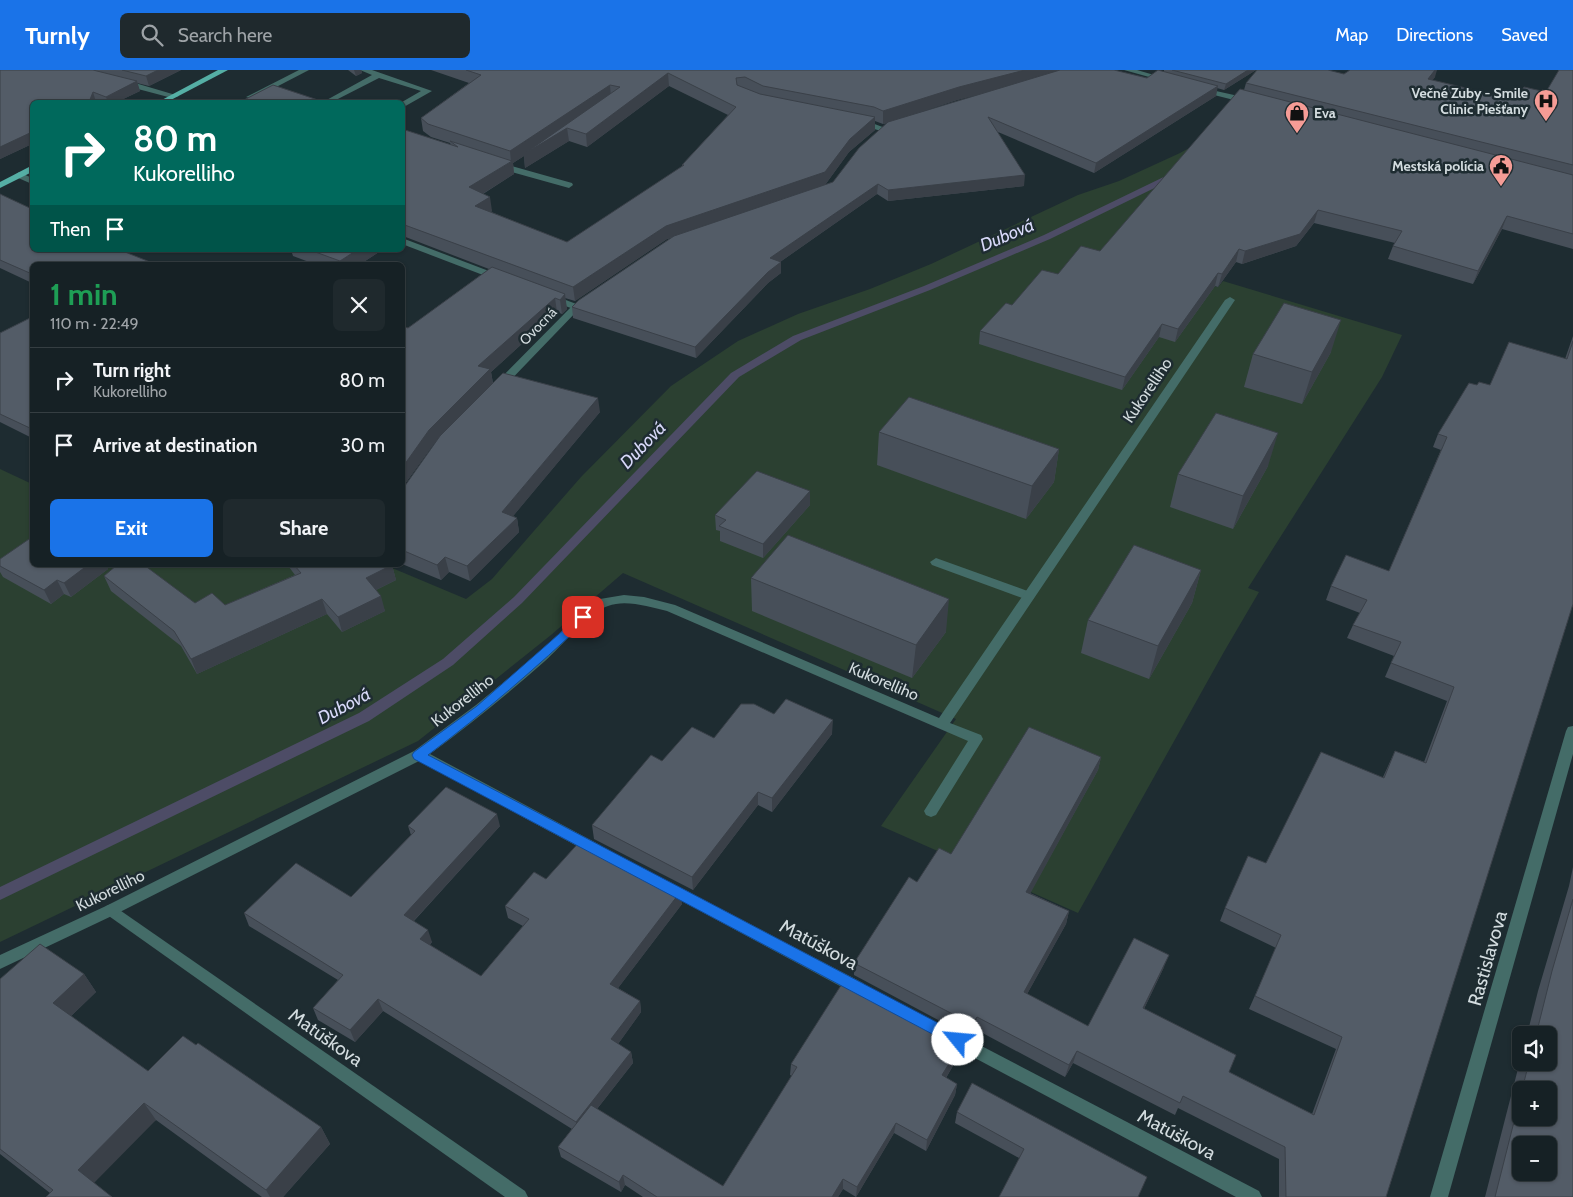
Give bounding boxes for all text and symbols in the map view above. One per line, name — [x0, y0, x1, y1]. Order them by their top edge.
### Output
search box — [120, 13, 470, 58]
text: Turnly — [25, 21, 90, 50]
icon: search — [138, 21, 166, 49]
text: Search here — [178, 24, 272, 47]
text: Map — [1335, 24, 1368, 46]
text: Directions — [1396, 24, 1473, 46]
text: Saved — [1501, 24, 1548, 46]
place label: Večné Zuby - Smile Clinic Piešťany — [1411, 84, 1528, 118]
hospital icon: Večné Zuby - Smile Clinic Piešťany — [1533, 88, 1559, 122]
shop icon: Eva — [1284, 100, 1310, 134]
place label: Eva — [1314, 104, 1336, 122]
text: 80 m — [133, 117, 217, 160]
icon: right — [50, 120, 115, 185]
public building icon: Mestská polícia — [1488, 153, 1514, 187]
place label: Mestská polícia — [1392, 157, 1484, 175]
text: Kukorelliho — [133, 160, 235, 187]
water label: Dubová — [977, 214, 1037, 256]
icon: arrive — [101, 215, 129, 243]
text: Then — [50, 218, 91, 241]
text: 1 min — [50, 276, 118, 313]
button: close — [333, 279, 385, 331]
street label: Ovocná — [515, 303, 561, 349]
text: 110 m · 22:49 — [50, 314, 139, 333]
street label: Kukorelliho — [1119, 354, 1176, 426]
text: Turn right — [93, 359, 171, 382]
icon: right — [50, 366, 78, 394]
text: 80 m — [339, 369, 385, 392]
text: Kukorelliho — [93, 382, 167, 401]
water label: Dubová — [615, 417, 671, 473]
icon: arrive — [50, 431, 78, 459]
text: Arrive at destination — [93, 434, 257, 457]
text: 30 m — [341, 434, 385, 457]
button: Exit — [50, 499, 213, 557]
button: Share — [223, 499, 385, 557]
pin — [562, 596, 604, 638]
icon: arrive — [569, 603, 597, 631]
street label: Kukorelliho — [846, 658, 922, 705]
street label: Kukorelliho — [427, 670, 498, 731]
water label: Dubová — [314, 683, 374, 729]
street label: Kukorelliho — [73, 866, 148, 915]
street label: Rastislavova — [1463, 908, 1512, 1008]
street label: Matúškova — [776, 914, 862, 975]
street label: Matúškova — [284, 1004, 367, 1071]
position arrow — [931, 1013, 983, 1065]
map controls — [1512, 1026, 1557, 1181]
button: sound — [1512, 1026, 1557, 1071]
button: + — [1512, 1081, 1557, 1126]
street label: Matúškova — [1134, 1104, 1220, 1165]
button: − — [1512, 1136, 1557, 1181]

